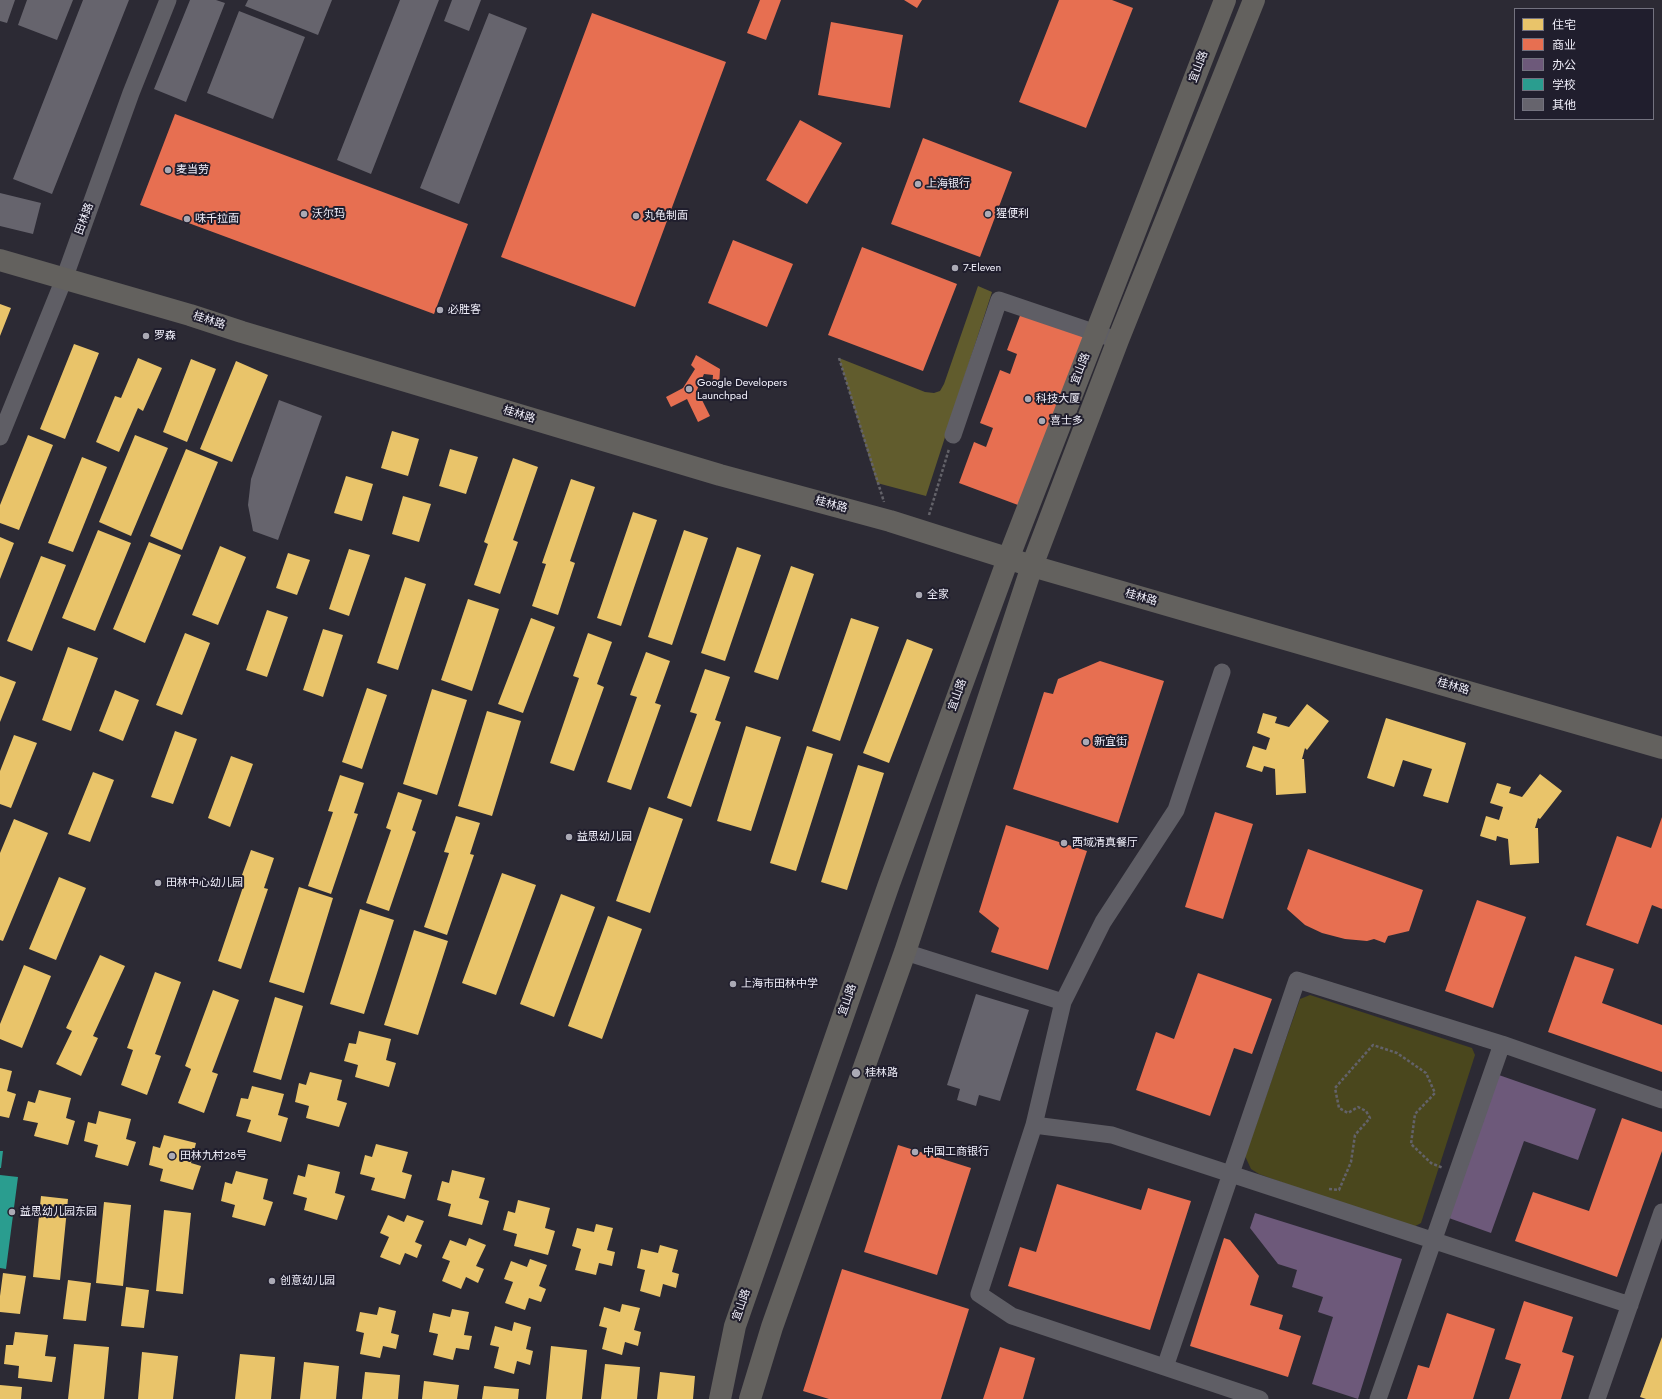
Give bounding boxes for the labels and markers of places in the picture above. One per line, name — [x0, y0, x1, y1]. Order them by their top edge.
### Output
place label: 麦当劳 — [176, 163, 209, 177]
marker: 麦当劳 — [163, 165, 173, 175]
place label: 上海银行 — [926, 177, 970, 191]
marker: 上海银行 — [913, 179, 923, 189]
place label: 沃尔玛 — [312, 207, 345, 221]
place label: 猩便利 — [996, 207, 1029, 221]
marker: 沃尔玛 — [299, 209, 309, 219]
place label: 丸龟制面 — [644, 209, 688, 223]
marker: 猩便利 — [983, 209, 993, 219]
marker: 丸龟制面 — [631, 211, 641, 221]
place label: 味千拉面 — [195, 212, 239, 226]
marker: 味千拉面 — [182, 214, 192, 224]
place label: 7-Eleven — [963, 261, 1001, 275]
marker: 7-Eleven — [950, 263, 960, 273]
place label: 必胜客 — [448, 303, 481, 317]
marker: 必胜客 — [435, 305, 445, 315]
place label: 罗森 — [154, 329, 176, 343]
marker: 罗森 — [141, 331, 151, 341]
place label: Google Developers Launchpad — [697, 376, 787, 402]
marker: Google Developers Launchpad — [684, 384, 694, 394]
place label: 科技大厦 — [1036, 392, 1080, 406]
marker: 科技大厦 — [1023, 394, 1033, 404]
place label: 喜士多 — [1050, 414, 1083, 428]
marker: 喜士多 — [1037, 416, 1047, 426]
place label: 全家 — [927, 588, 949, 602]
marker: 全家 — [914, 590, 924, 600]
place label: 新宜街 — [1094, 735, 1127, 749]
marker: 新宜街 — [1081, 737, 1091, 747]
place label: 益思幼儿园 — [577, 830, 632, 844]
marker: 益思幼儿园 — [564, 832, 574, 842]
place label: 西域凊真餐厅 — [1072, 836, 1138, 850]
marker: 西域凊真餐厅 — [1059, 838, 1069, 848]
place label: 田林中心幼儿园 — [166, 876, 243, 890]
marker: 田林中心幼儿园 — [153, 878, 163, 888]
place label: 上海市田林中学 — [741, 977, 818, 991]
marker: 上海市田林中学 — [728, 979, 738, 989]
place label: 桂林路 — [865, 1066, 898, 1080]
marker: 桂林路 — [850, 1067, 862, 1079]
place label: 中国工商银行 — [923, 1145, 989, 1159]
marker: 中国工商银行 — [910, 1147, 920, 1157]
place label: 田林九村28号 — [180, 1149, 247, 1163]
marker: 田林九村28号 — [167, 1151, 177, 1161]
place label: 益思幼儿园东园 — [20, 1205, 97, 1219]
marker: 益思幼儿园东园 — [7, 1207, 17, 1217]
place label: 创意幼儿园 — [280, 1274, 335, 1288]
marker: 创意幼儿园 — [267, 1276, 277, 1286]

